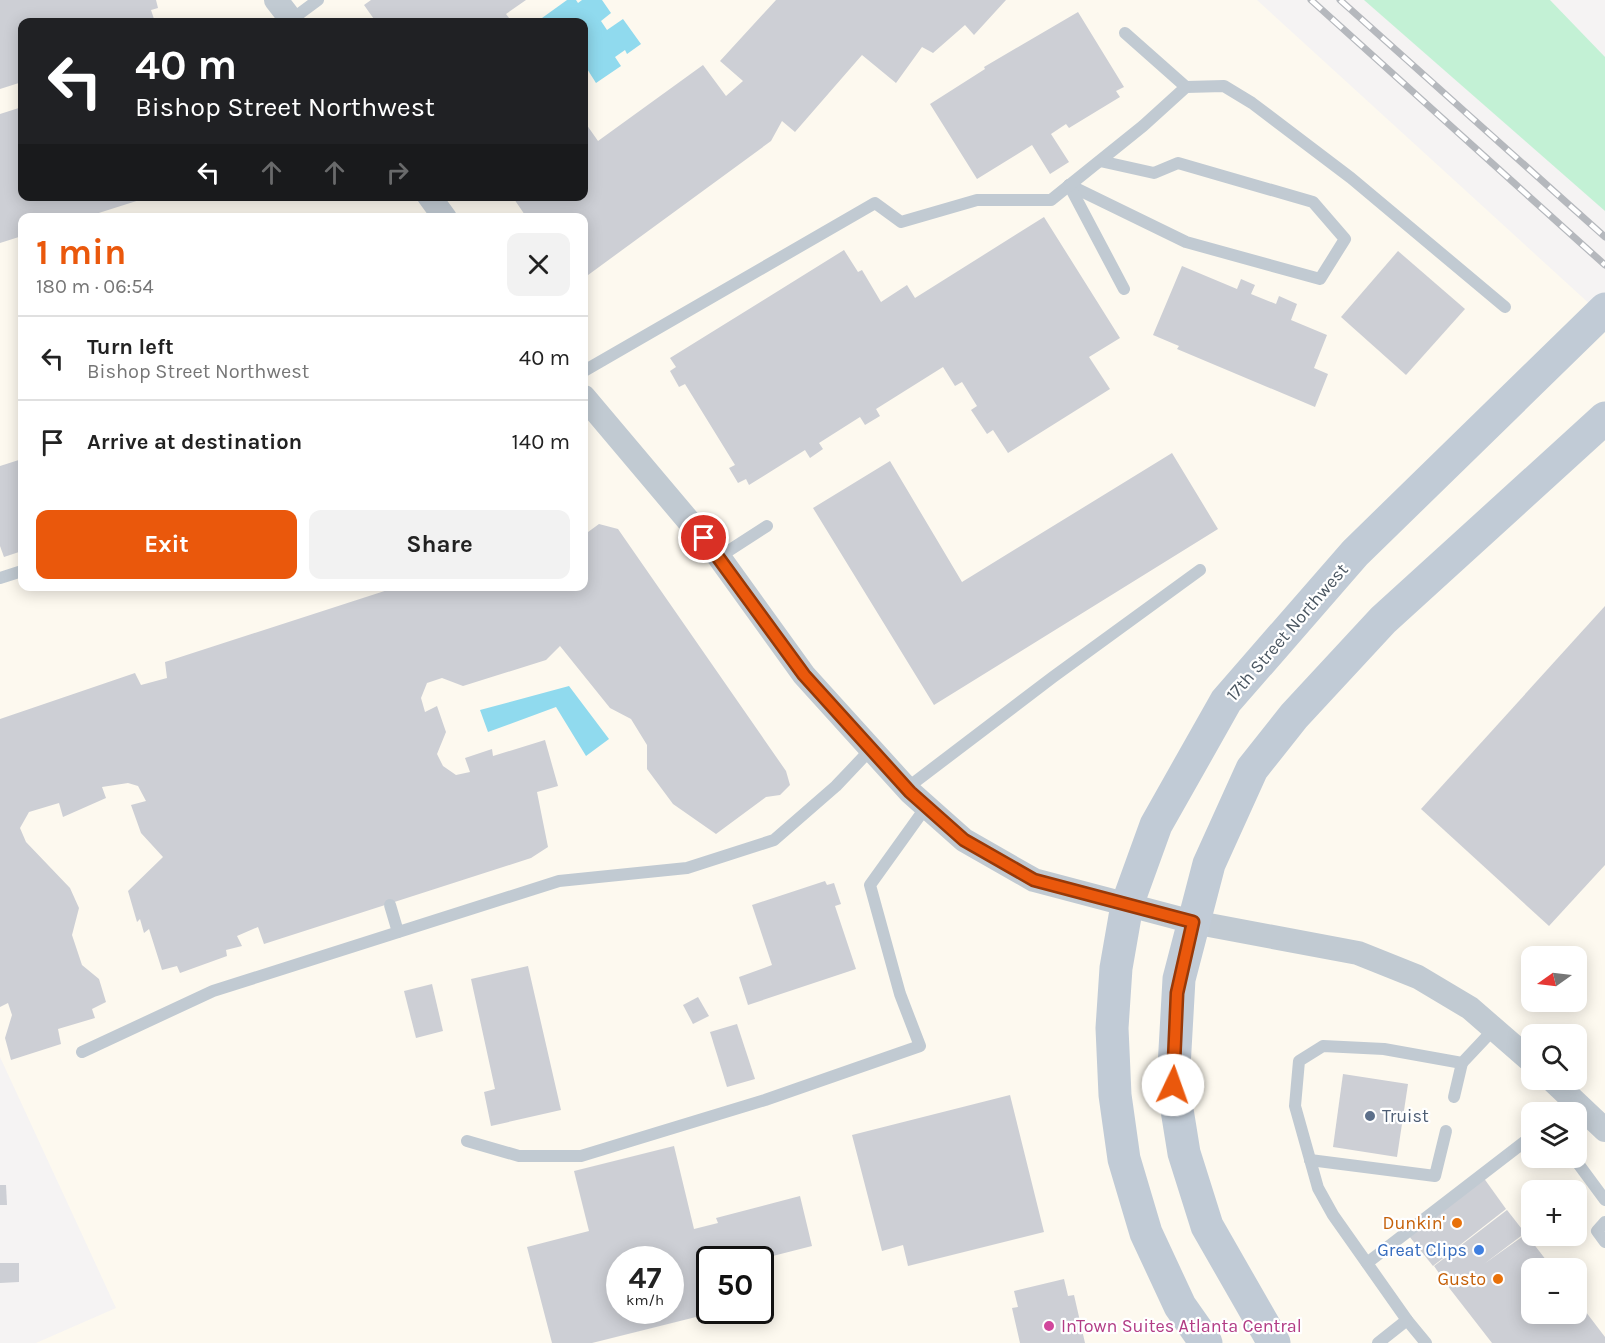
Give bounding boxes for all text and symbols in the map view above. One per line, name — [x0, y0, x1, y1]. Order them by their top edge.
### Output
text: 40 m — [135, 40, 237, 90]
icon: left — [36, 42, 114, 120]
text: Bishop Street Northwest — [135, 91, 435, 123]
icon: left — [192, 156, 225, 189]
icon: ahead — [255, 156, 288, 189]
icon: ahead — [318, 156, 351, 189]
icon: right — [381, 156, 414, 189]
text: 1 min — [36, 231, 126, 273]
button: close — [507, 233, 570, 296]
text: 180 m · 06:54 — [36, 275, 154, 298]
text: Turn left — [87, 334, 174, 360]
icon: left — [36, 342, 69, 375]
text: 40 m — [519, 345, 570, 371]
text: Bishop Street Northwest — [87, 360, 309, 383]
icon: arrive — [36, 426, 69, 459]
text: Arrive at destination — [87, 429, 302, 455]
text: 140 m — [512, 429, 570, 455]
button: Exit — [36, 510, 297, 579]
button: Share — [309, 510, 570, 579]
pin — [678, 512, 729, 563]
icon: arrive — [687, 521, 720, 554]
street label: 17th Street Northwest — [1221, 559, 1353, 705]
north arrow — [1521, 946, 1587, 1012]
map controls — [1521, 946, 1587, 1324]
button: search — [1521, 1024, 1587, 1090]
position arrow — [1141, 1053, 1205, 1117]
button: layers — [1521, 1102, 1587, 1168]
place label: Truist — [1382, 1105, 1429, 1127]
marker: Truist — [1363, 1109, 1377, 1123]
button: + — [1521, 1180, 1587, 1246]
place label: Dunkin' — [1383, 1212, 1445, 1234]
marker: Dunkin' — [1450, 1216, 1464, 1230]
place label: Great Clips — [1377, 1239, 1467, 1261]
marker: Great Clips — [1472, 1243, 1486, 1257]
speed limit sign: 50 — [696, 1246, 774, 1324]
button: − — [1521, 1258, 1587, 1324]
text: 47 — [629, 1260, 661, 1296]
place label: Gusto — [1437, 1268, 1486, 1290]
marker: Gusto — [1491, 1272, 1505, 1286]
text: km/h — [626, 1291, 664, 1309]
place label: InTown Suites Atlanta Central — [1061, 1315, 1302, 1337]
marker: InTown Suites Atlanta Central — [1042, 1319, 1056, 1333]

